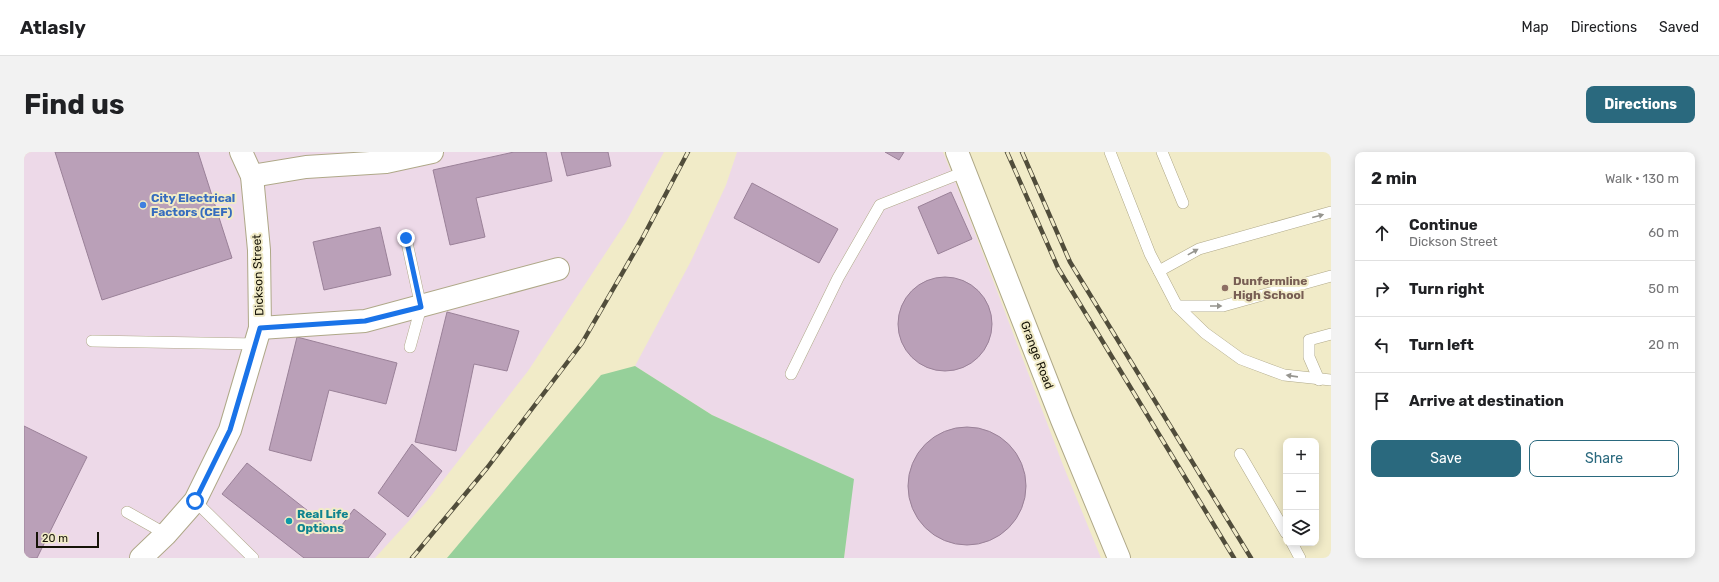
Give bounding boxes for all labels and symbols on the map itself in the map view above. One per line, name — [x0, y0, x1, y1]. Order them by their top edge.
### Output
place label: City Electrical Factors (CEF) — [151, 191, 235, 219]
marker: City Electrical Factors (CEF) — [138, 200, 148, 210]
one-way arrow — [1312, 213, 1324, 219]
route end — [397, 229, 415, 247]
street label: Dickson Street — [250, 234, 266, 316]
one-way arrow — [1187, 249, 1199, 255]
place label: Dunfermline High School — [1233, 274, 1307, 302]
marker: Dunfermline High School — [1220, 283, 1230, 293]
one-way arrow — [1210, 303, 1223, 309]
street label: Grange Road — [1018, 319, 1056, 391]
one-way arrow — [1286, 373, 1298, 379]
route start — [186, 492, 204, 510]
place label: Real Life Options — [297, 507, 348, 535]
marker: Real Life Options — [284, 516, 294, 526]
scale bar — [36, 530, 99, 549]

